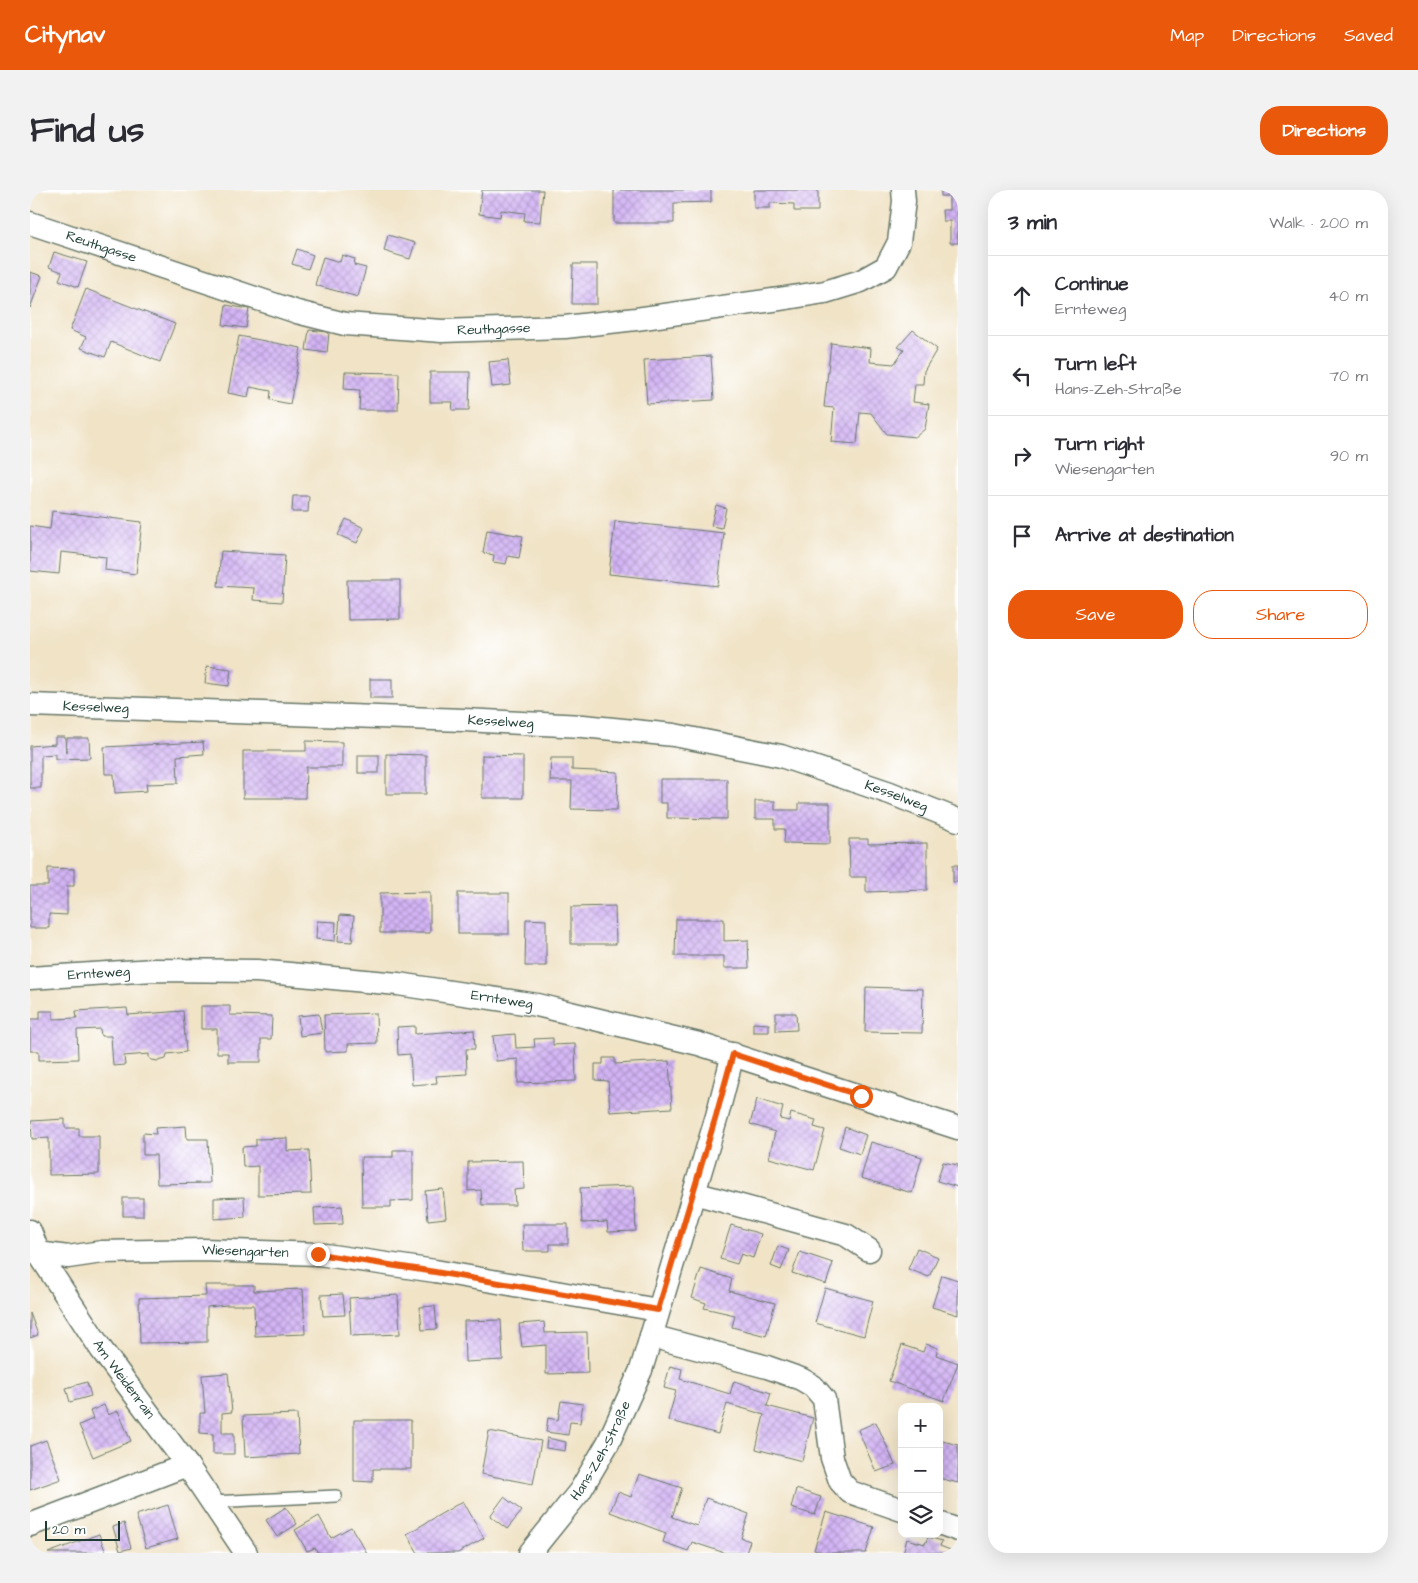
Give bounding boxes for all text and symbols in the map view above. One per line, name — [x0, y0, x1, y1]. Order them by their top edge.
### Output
text: Citynav — [25, 18, 105, 52]
text: Map — [1170, 23, 1204, 48]
text: Directions — [1232, 23, 1316, 48]
text: Saved — [1344, 23, 1393, 48]
text: Find us — [30, 106, 144, 155]
button: Directions — [1260, 106, 1388, 155]
text: 3 min — [1008, 208, 1057, 237]
text: Walk · 200 m — [1269, 212, 1368, 234]
street label: Reuthgasse — [63, 226, 139, 268]
text: Continue — [1055, 271, 1129, 298]
icon: ahead — [1008, 282, 1036, 310]
text: 40 m — [1328, 285, 1368, 307]
text: Ernteweg — [1055, 298, 1126, 320]
street label: Reuthgasse — [457, 318, 531, 341]
text: Turn left — [1055, 351, 1136, 378]
icon: left — [1008, 362, 1036, 390]
text: 70 m — [1329, 365, 1368, 387]
text: Hans-Zeh-Straße — [1055, 378, 1182, 400]
text: Turn right — [1055, 431, 1144, 458]
icon: right — [1008, 442, 1036, 470]
text: 90 m — [1330, 445, 1368, 467]
text: Wiesengarten — [1055, 458, 1154, 480]
icon: arrive — [1008, 522, 1036, 550]
text: Arrive at destination — [1055, 522, 1234, 549]
button: Save — [1008, 590, 1183, 639]
button: Share — [1193, 590, 1368, 639]
street label: Kesselweg — [63, 696, 129, 718]
street label: Kesselweg — [467, 710, 534, 734]
street label: Kesselweg — [862, 775, 931, 817]
street label: Ernteweg — [67, 962, 131, 986]
street label: Ernteweg — [470, 985, 534, 1014]
route start — [850, 1085, 873, 1108]
street label: Wiesengarten — [202, 1240, 289, 1263]
route end — [307, 1243, 330, 1266]
street label: Am Weidenrain — [88, 1336, 160, 1423]
street label: Hans-Zeh-Straße — [566, 1397, 636, 1505]
map controls — [898, 1403, 943, 1538]
button: + — [898, 1403, 943, 1448]
button: − — [898, 1448, 943, 1493]
button: layers — [898, 1493, 943, 1538]
scale bar — [45, 1518, 120, 1541]
text: 20 m — [52, 1520, 85, 1540]

